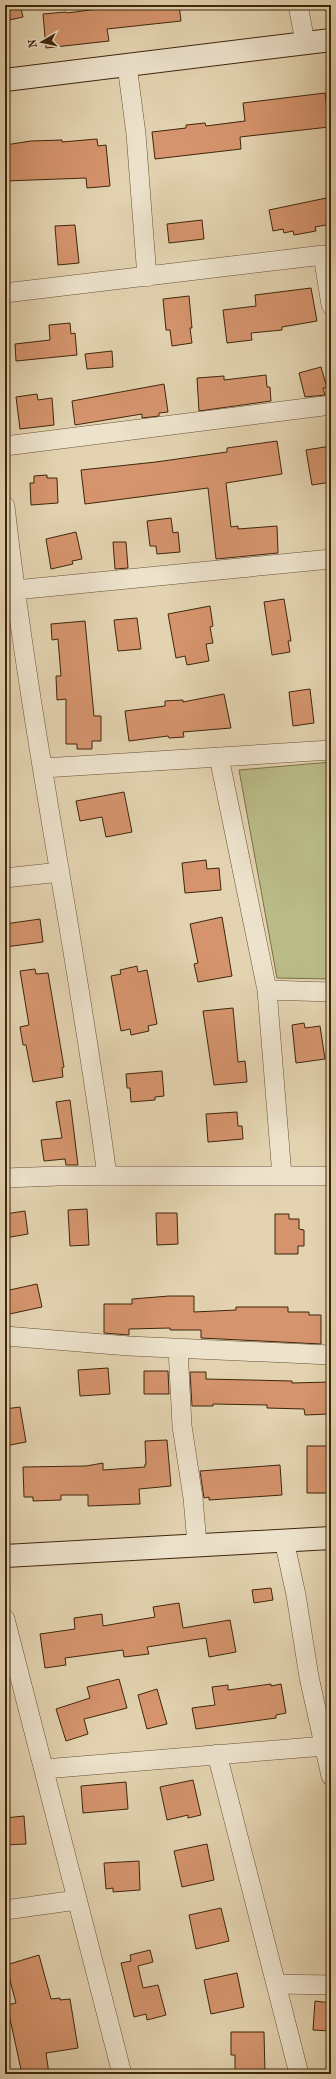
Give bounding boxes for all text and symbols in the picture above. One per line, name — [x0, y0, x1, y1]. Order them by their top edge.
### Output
north arrow — [22, 22, 62, 62]
text: N — [25, 38, 40, 49]

